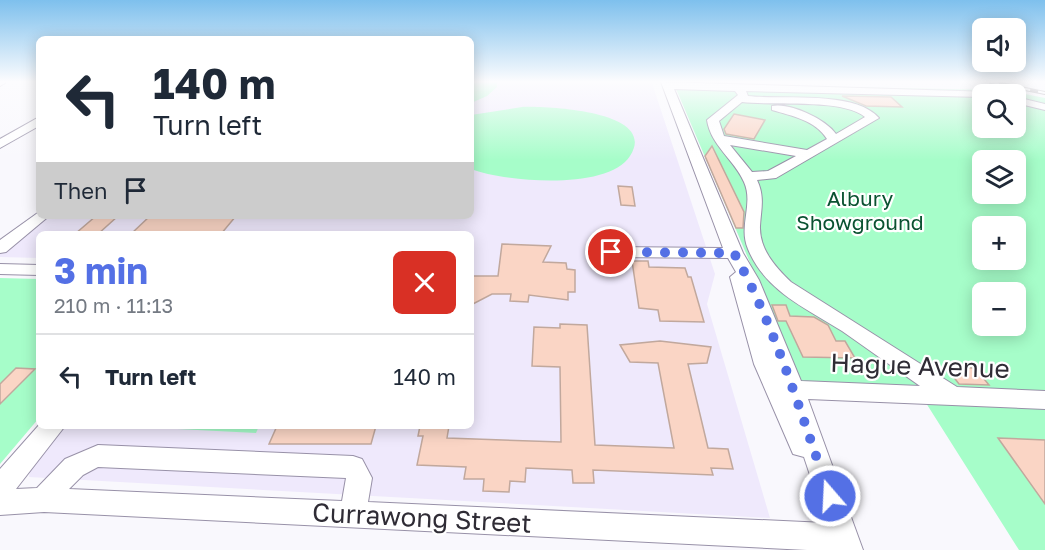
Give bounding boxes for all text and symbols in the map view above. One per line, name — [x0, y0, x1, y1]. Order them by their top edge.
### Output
map controls — [972, 18, 1026, 336]
button: sound — [972, 18, 1026, 72]
text: 140 m — [153, 58, 275, 108]
icon: left — [54, 60, 132, 138]
button: search — [972, 84, 1026, 138]
text: Turn left — [153, 109, 262, 141]
button: layers — [972, 150, 1026, 204]
icon: arrive — [119, 174, 152, 207]
text: Then — [54, 177, 107, 204]
park label: Albury Showground — [796, 185, 924, 235]
button: + — [972, 216, 1026, 270]
pin — [585, 226, 636, 277]
icon: arrive — [594, 235, 627, 268]
text: 3 min — [54, 249, 148, 292]
button: close — [393, 251, 456, 314]
button: − — [972, 282, 1026, 336]
text: 210 m · 11:13 — [54, 293, 173, 317]
street label: Hague Avenue — [830, 347, 1010, 384]
icon: left — [54, 360, 87, 393]
text: Turn left — [105, 363, 196, 390]
text: 140 m — [393, 363, 456, 390]
position arrow — [798, 464, 862, 528]
street label: Currawong Street — [312, 496, 533, 539]

